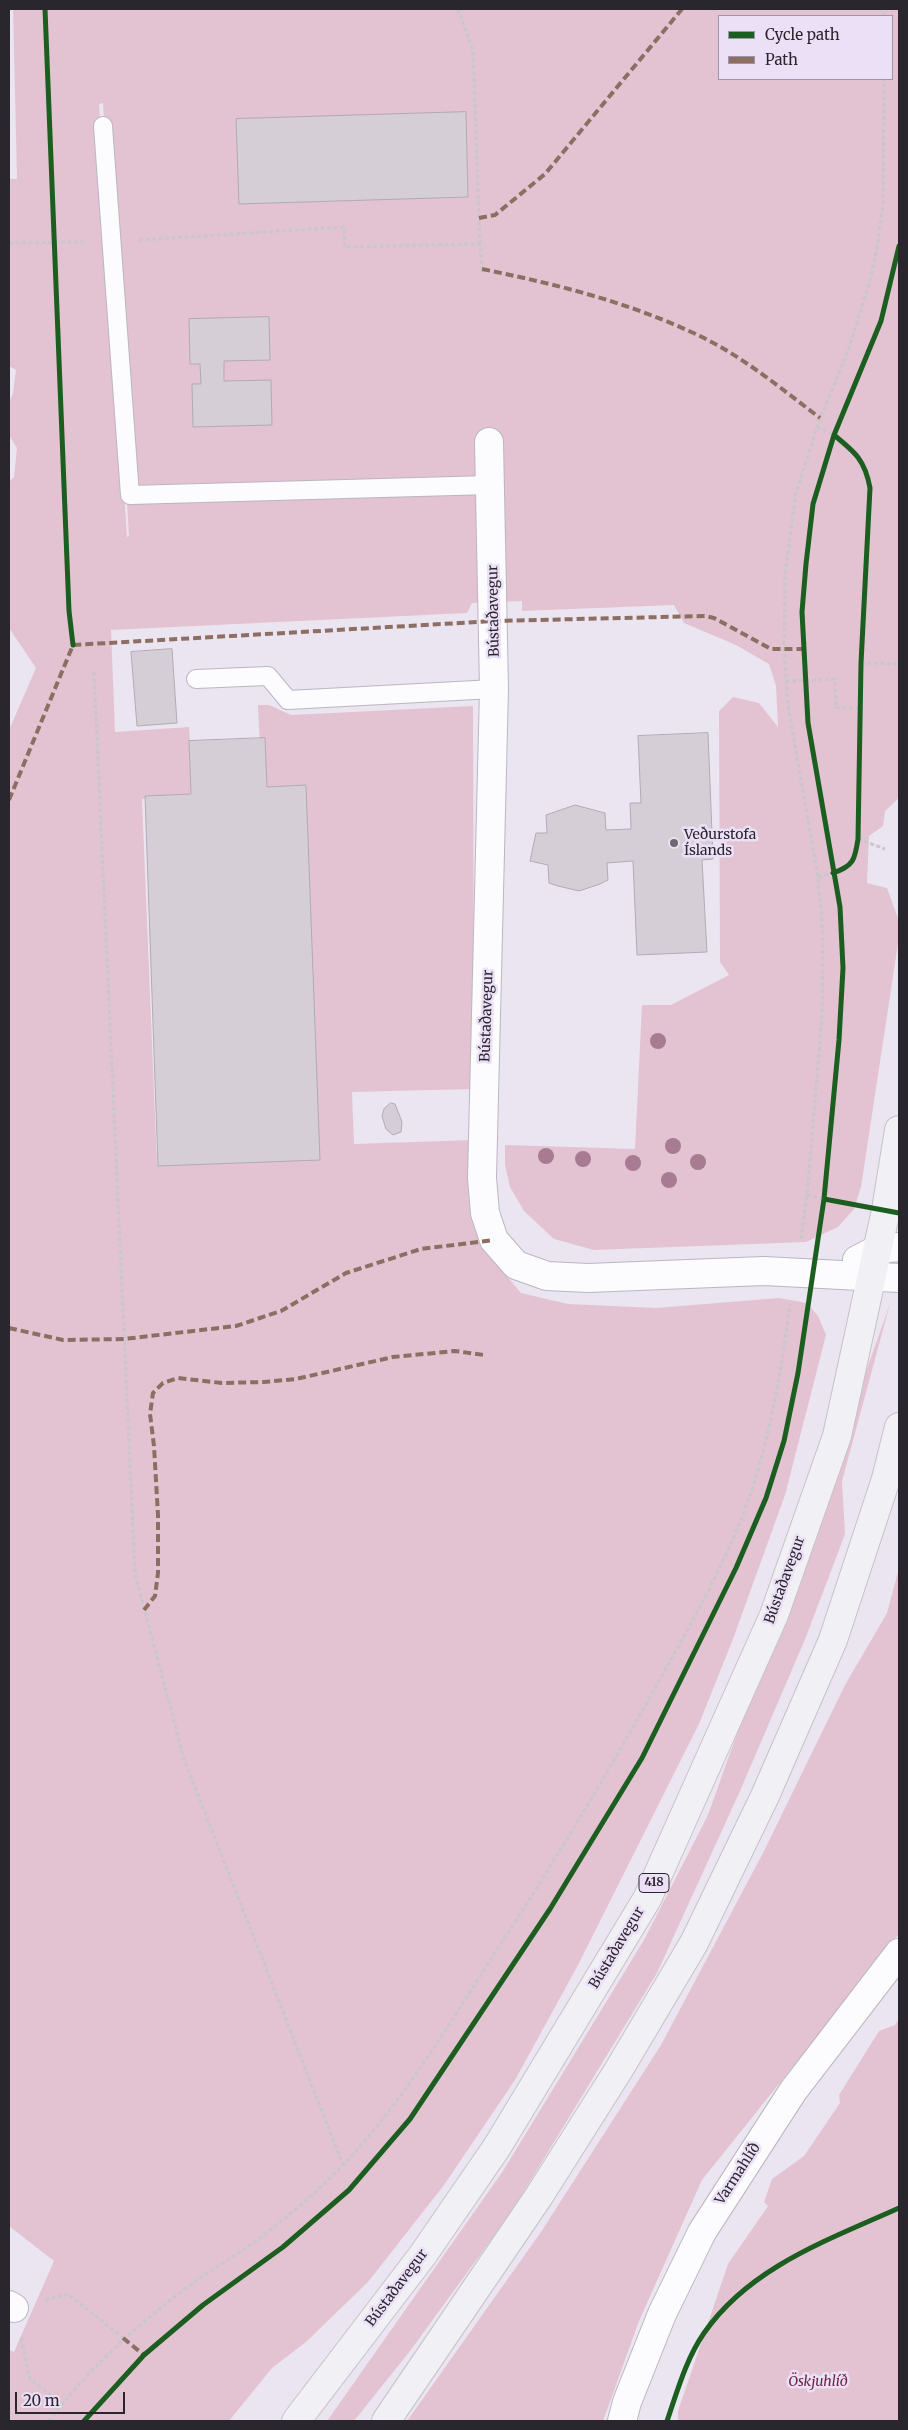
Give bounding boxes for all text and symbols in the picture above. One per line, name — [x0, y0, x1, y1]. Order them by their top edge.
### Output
legend — [718, 15, 893, 80]
text: Cycle path — [765, 25, 840, 44]
text: Path — [765, 50, 798, 69]
street label: Bústaðavegur — [485, 565, 503, 657]
place label: Veðurstofa Íslands — [684, 827, 756, 860]
marker: Veðurstofa Íslands — [668, 837, 680, 849]
street label: Bústaðavegur — [477, 970, 497, 1062]
street label: Bústaðavegur — [761, 1534, 809, 1626]
road number: 418 — [639, 1874, 669, 1892]
street label: Bústaðavegur — [586, 1904, 648, 1992]
street label: Varmahlíð — [712, 2140, 764, 2208]
street label: Bústaðavegur — [363, 2246, 431, 2330]
park label: Öskjuhlíð — [788, 2374, 848, 2390]
scale bar — [18, 2382, 128, 2414]
text: 20 m — [23, 2391, 60, 2410]

